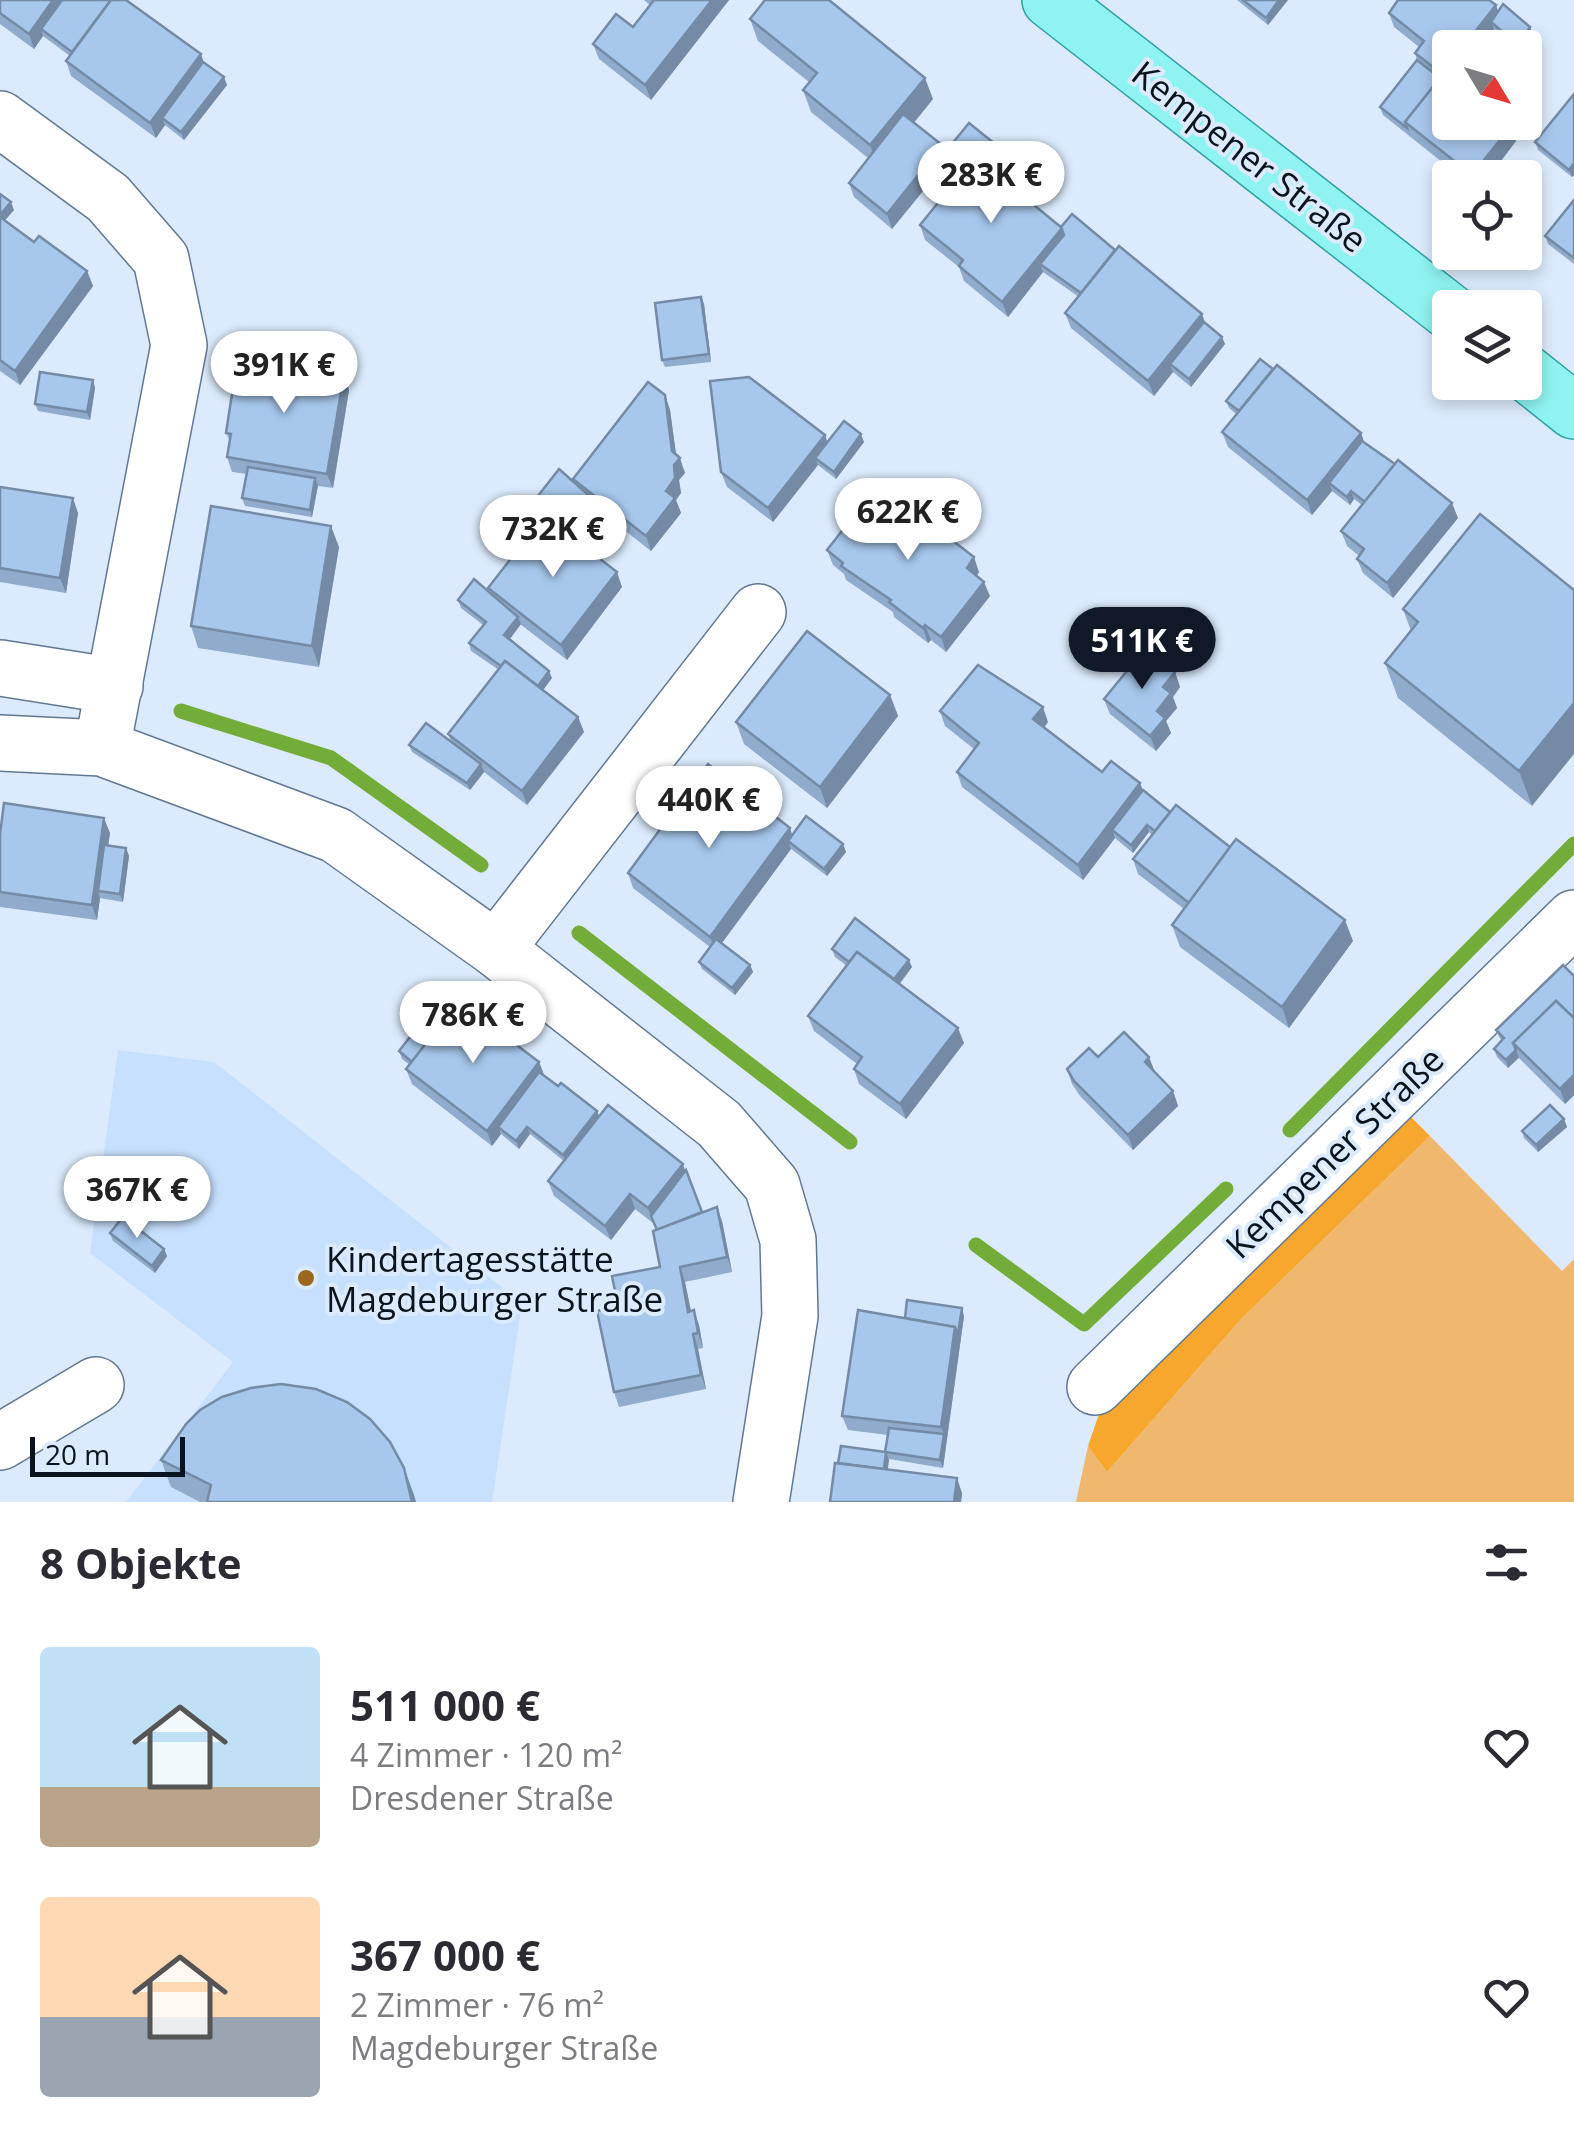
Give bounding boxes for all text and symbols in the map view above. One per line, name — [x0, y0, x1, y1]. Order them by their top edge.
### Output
north arrow — [1432, 30, 1542, 140]
map controls — [1432, 30, 1542, 400]
street label: Kempener Straße — [1123, 49, 1377, 263]
pin: 283K € — [910, 141, 1072, 226]
text: 283K € — [940, 152, 1042, 195]
button: locate — [1432, 160, 1542, 270]
button: layers — [1432, 290, 1542, 400]
pin: 391K € — [203, 331, 365, 416]
text: 391K € — [233, 342, 335, 385]
pin: 622K € — [827, 478, 989, 563]
text: 622K € — [857, 489, 959, 532]
pin: 732K € — [472, 495, 634, 580]
text: 732K € — [502, 506, 604, 549]
pin: 511K € — [1061, 607, 1223, 692]
text: 511K € — [1091, 618, 1193, 661]
pin: 440K € — [628, 766, 790, 851]
text: 440K € — [658, 777, 760, 820]
pin: 786K € — [392, 981, 554, 1066]
text: 786K € — [422, 992, 524, 1035]
street label: Kempener Straße — [1215, 1036, 1453, 1268]
pin: 367K € — [56, 1156, 218, 1241]
text: 367K € — [86, 1167, 188, 1210]
place label: Kindertagesstätte Magdeburger Straße — [326, 1235, 663, 1322]
marker: Kindertagesstätte Magdeburger Straße — [295, 1267, 317, 1289]
scale bar — [30, 1432, 185, 1476]
text: 20 m — [45, 1435, 110, 1473]
text: 8 Objekte — [40, 1534, 242, 1591]
icon: filters — [1479, 1535, 1534, 1590]
text: 511 000 € — [350, 1676, 540, 1733]
icon: home — [120, 1687, 240, 1807]
icon: heart — [1479, 1720, 1534, 1775]
text: 4 Zimmer · 120 m² — [350, 1733, 622, 1776]
text: Dresdener Straße — [350, 1776, 614, 1819]
text: 367 000 € — [350, 1926, 540, 1983]
icon: home — [120, 1937, 240, 2057]
icon: heart — [1479, 1970, 1534, 2025]
text: 2 Zimmer · 76 m² — [350, 1983, 604, 2026]
text: Magdeburger Straße — [350, 2026, 658, 2069]

